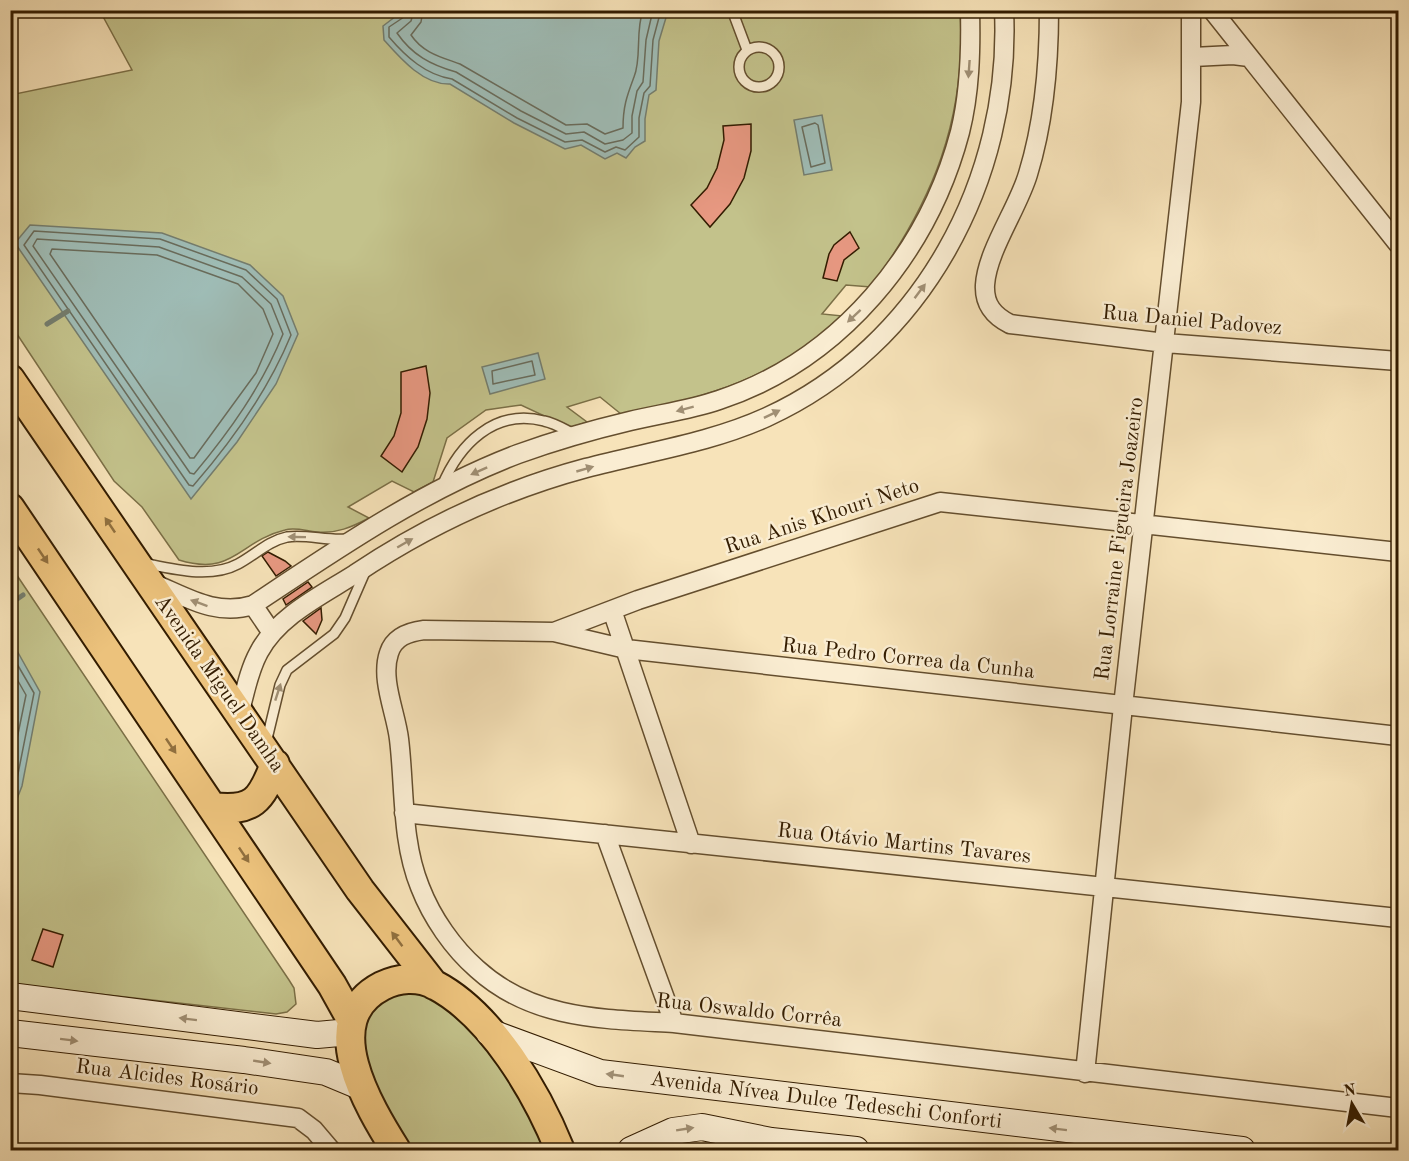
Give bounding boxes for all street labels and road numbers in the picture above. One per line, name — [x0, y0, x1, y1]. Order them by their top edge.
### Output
street label: Rua Daniel Padovez — [1101, 303, 1283, 339]
street label: Rua Lorraine Figueira Joazeiro — [1092, 396, 1148, 682]
street label: Rua Anis Khouri Neto — [722, 476, 922, 558]
street label: Avenida Miguel Damha — [150, 592, 288, 776]
street label: Rua Pedro Correa da Cunha — [780, 635, 1036, 683]
street label: Rua Otávio Martins Tavares — [776, 820, 1032, 868]
street label: Rua Oswaldo Corrêa — [655, 991, 843, 1031]
street label: Rua Alcides Rosário — [74, 1056, 260, 1100]
street label: Avenida Nívea Dulce Tedeschi Conforti — [649, 1069, 1003, 1133]

